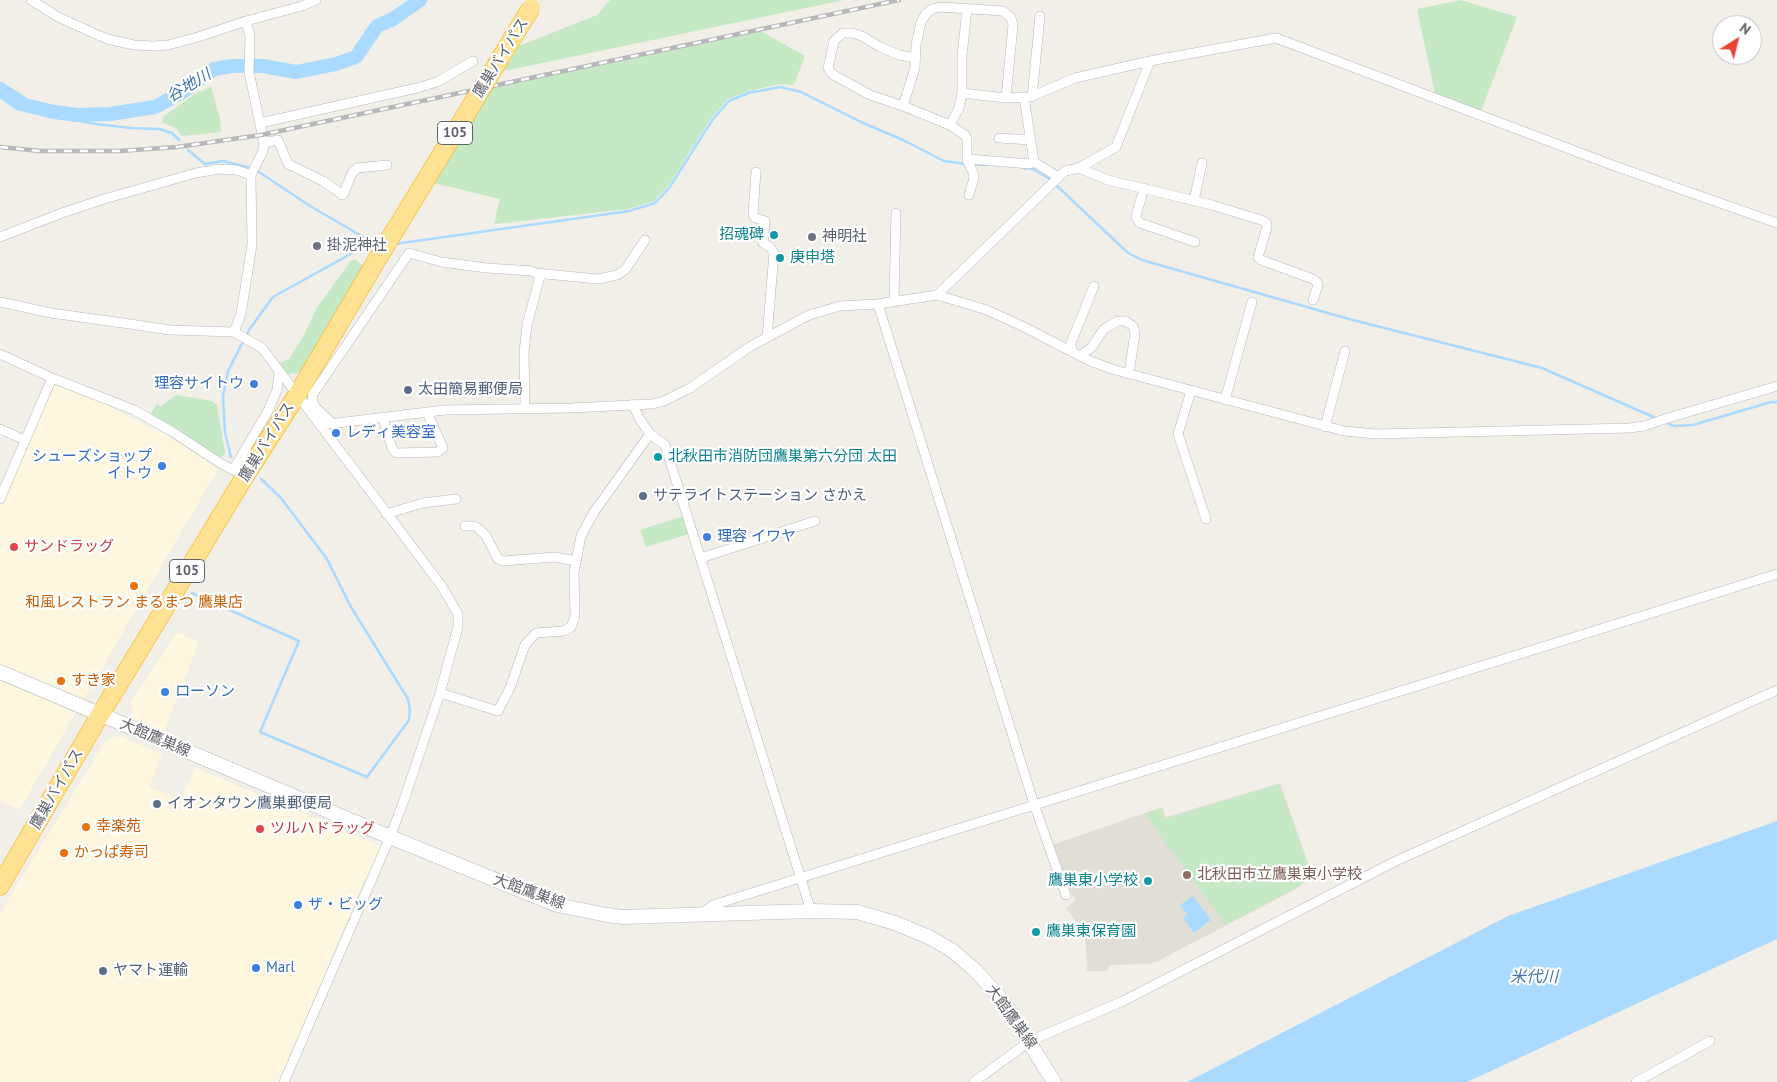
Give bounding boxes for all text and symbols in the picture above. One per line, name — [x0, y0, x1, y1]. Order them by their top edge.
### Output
street label: 鷹巣バイパス — [470, 15, 532, 101]
north arrow — [1712, 15, 1762, 65]
text: N — [1736, 19, 1754, 39]
water label: 谷地川 — [163, 65, 215, 107]
road number: 105 — [438, 122, 472, 144]
place label: 招魂碑 — [719, 226, 764, 244]
place label: 神明社 — [822, 228, 867, 246]
marker: 招魂碑 — [768, 229, 780, 241]
marker: 神明社 — [806, 231, 818, 243]
place label: 掛泥神社 — [327, 237, 387, 255]
marker: 掛泥神社 — [311, 240, 323, 252]
place label: 庚申塔 — [790, 249, 835, 267]
marker: 庚申塔 — [774, 252, 786, 264]
place label: 理容サイトウ — [154, 375, 244, 393]
marker: 理容サイトウ — [248, 378, 260, 390]
place label: 太田簡易郵便局 — [418, 381, 523, 399]
marker: 太田簡易郵便局 — [402, 384, 414, 396]
street label: 鷹巣バイパス — [236, 399, 298, 485]
place label: レディ美容室 — [346, 424, 436, 442]
marker: レディ美容室 — [330, 427, 342, 439]
place label: シューズショップ イトウ — [32, 448, 152, 483]
place label: 北秋田市消防団鷹巣第六分団 太田 — [668, 448, 897, 466]
marker: 北秋田市消防団鷹巣第六分団 太田 — [652, 451, 664, 463]
marker: シューズショップ イトウ — [156, 460, 168, 472]
place label: サテライトステーション さかえ — [653, 487, 867, 505]
marker: サテライトステーション さかえ — [637, 490, 649, 502]
place label: 理容 イワヤ — [717, 528, 796, 546]
marker: 理容 イワヤ — [701, 531, 713, 543]
place label: サンドラッグ — [24, 538, 114, 556]
marker: サンドラッグ — [8, 541, 20, 553]
road number: 105 — [170, 560, 204, 582]
marker: 和風レストラン まるまつ 鷹巣店 — [128, 580, 140, 592]
place label: 和風レストラン まるまつ 鷹巣店 — [25, 594, 243, 612]
place label: すき家 — [71, 672, 116, 690]
marker: すき家 — [55, 675, 67, 687]
place label: ローソン — [175, 683, 235, 701]
marker: ローソン — [159, 686, 171, 698]
street label: 大館鷹巣線 — [117, 715, 193, 761]
street label: 鷹巣バイパス — [27, 746, 87, 832]
place label: イオンタウン鷹巣郵便局 — [167, 795, 332, 813]
marker: イオンタウン鷹巣郵便局 — [151, 798, 163, 810]
place label: 幸楽苑 — [96, 818, 141, 836]
place label: ツルハドラッグ — [270, 820, 375, 838]
marker: 幸楽苑 — [80, 821, 92, 833]
marker: ツルハドラッグ — [254, 823, 266, 835]
place label: かっぱ寿司 — [74, 844, 149, 862]
marker: かっぱ寿司 — [58, 847, 70, 859]
place label: 北秋田市立鷹巣東小学校 — [1197, 866, 1362, 884]
marker: 北秋田市立鷹巣東小学校 — [1181, 869, 1193, 881]
street label: 大館鷹巣線 — [491, 871, 567, 913]
place label: 鷹巣東小学校 — [1048, 872, 1138, 890]
marker: 鷹巣東小学校 — [1142, 875, 1154, 887]
place label: ザ・ビッグ — [308, 896, 383, 914]
marker: ザ・ビッグ — [292, 899, 304, 911]
place label: 鷹巣東保育園 — [1046, 923, 1136, 941]
marker: 鷹巣東保育園 — [1030, 926, 1042, 938]
place label: Marl — [266, 959, 295, 977]
place label: ヤマト運輸 — [113, 962, 188, 980]
marker: Marl — [250, 962, 262, 974]
marker: ヤマト運輸 — [97, 965, 109, 977]
water label: 米代川 — [1510, 967, 1558, 987]
street label: 大館鷹巣線 — [982, 981, 1040, 1053]

